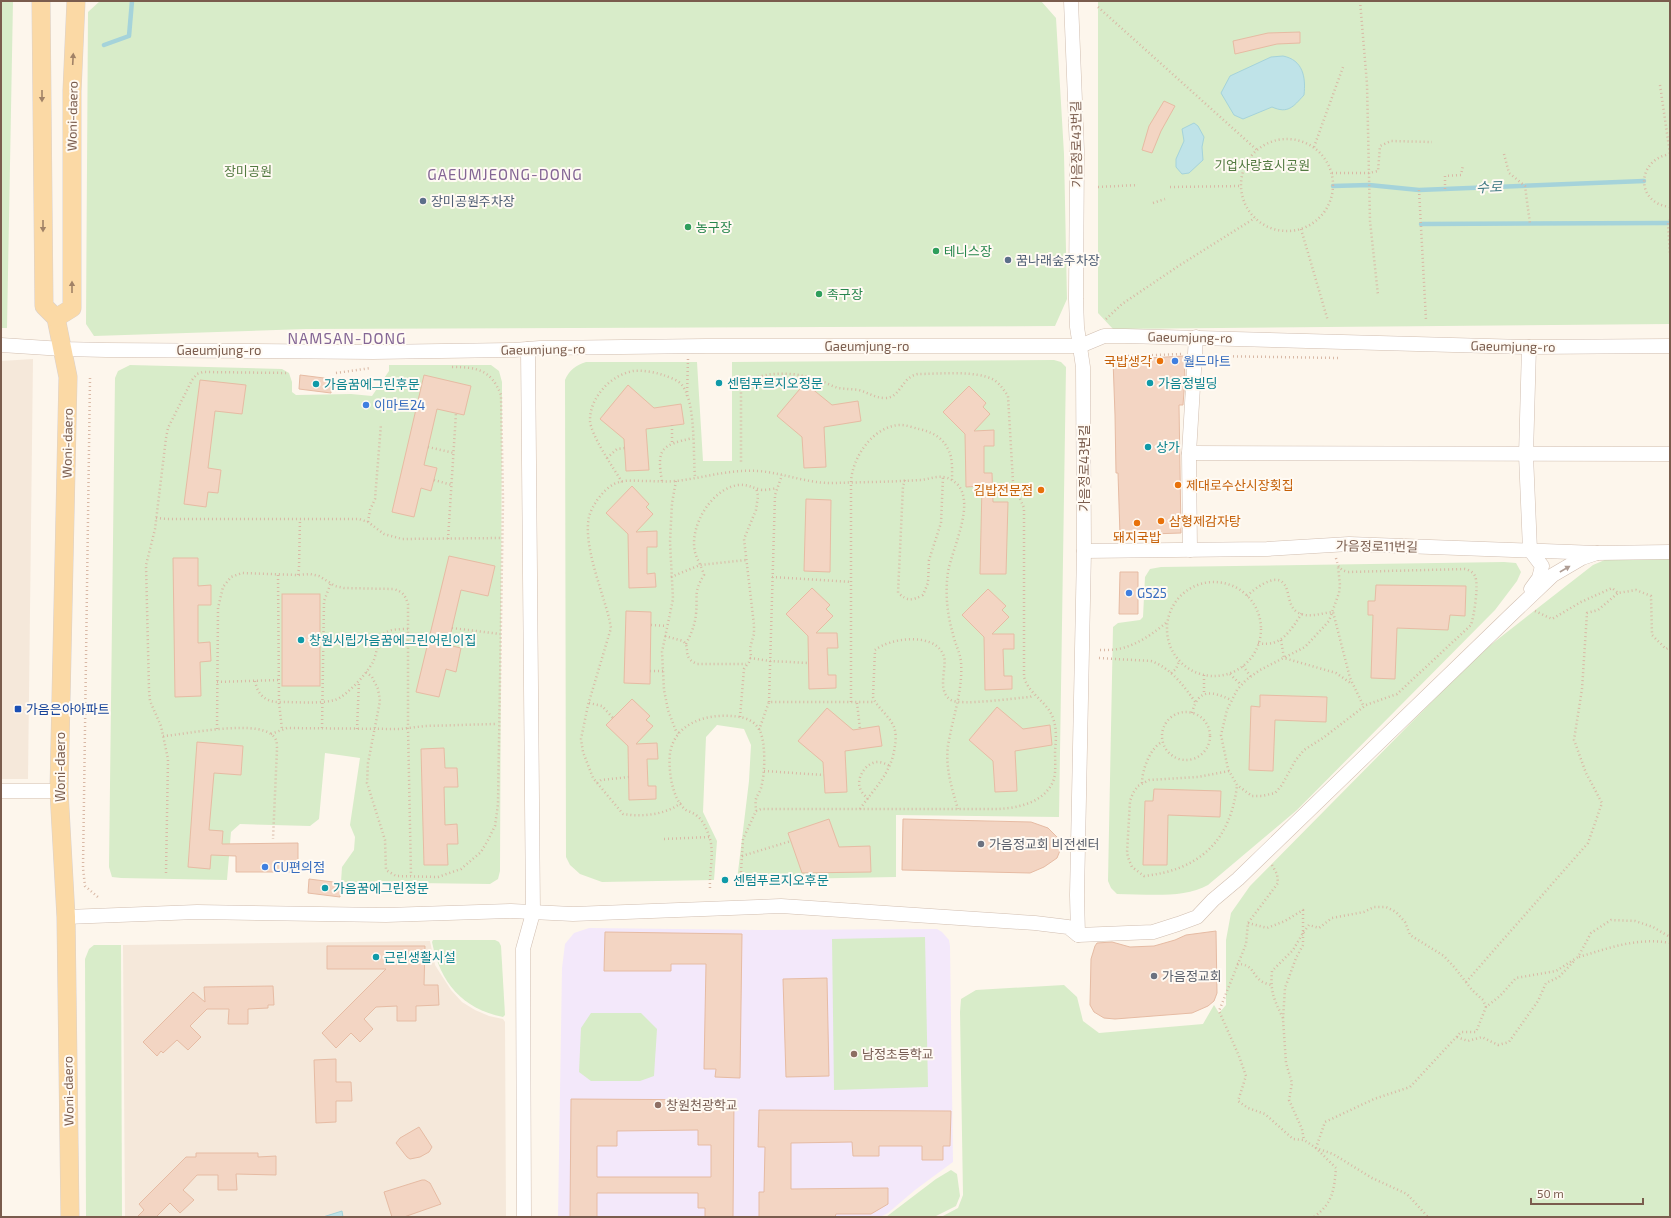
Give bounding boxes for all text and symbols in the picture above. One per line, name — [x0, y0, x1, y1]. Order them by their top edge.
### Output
one-way arrow — [70, 53, 77, 65]
street label: Woni-daero — [63, 81, 81, 151]
one-way arrow — [39, 90, 45, 103]
street label: 가음정로43번길 — [1067, 100, 1085, 188]
park label: 기업사랑효시공원 — [1214, 157, 1310, 173]
park label: 장미공원 — [224, 163, 272, 179]
district label: GAEUMJEONG-DONG — [427, 165, 583, 183]
water label: 수로 — [1476, 178, 1503, 195]
place label: 장미공원주차장 — [431, 193, 515, 209]
marker: 장미공원주차장 — [418, 196, 428, 206]
place label: 농구장 — [696, 219, 732, 235]
one-way arrow — [40, 220, 46, 233]
marker: 농구장 — [683, 222, 693, 232]
place label: 테니스장 — [944, 243, 992, 259]
marker: 테니스장 — [931, 246, 941, 256]
place label: 꿈나래숲주차장 — [1016, 252, 1100, 268]
marker: 꿈나래숲주차장 — [1003, 255, 1013, 265]
one-way arrow — [69, 280, 75, 293]
place label: 족구장 — [827, 286, 863, 302]
marker: 족구장 — [814, 289, 824, 299]
street label: Gaeumjung-ro — [1147, 328, 1233, 346]
district label: NAMSAN-DONG — [287, 329, 407, 347]
street label: Gaeumjung-ro — [1470, 337, 1556, 355]
street label: Gaeumjung-ro — [825, 338, 909, 354]
street label: Gaeumjung-ro — [500, 340, 586, 358]
street label: Gaeumjung-ro — [177, 342, 261, 358]
place label: 국밥생각 — [1104, 353, 1152, 369]
place label: 월드마트 — [1183, 353, 1231, 369]
marker: 국밥생각 — [1155, 356, 1165, 366]
marker: 월드마트 — [1170, 356, 1180, 366]
place label: 센텀푸르지오정문 — [727, 375, 823, 391]
place label: 가음정빌딩 — [1158, 375, 1218, 391]
place label: 가음꿈에그린후문 — [324, 376, 420, 392]
marker: 센텀푸르지오정문 — [714, 378, 724, 388]
marker: 가음정빌딩 — [1145, 378, 1155, 388]
marker: 가음꿈에그린후문 — [311, 379, 321, 389]
place label: 이마트24 — [374, 397, 425, 413]
marker: 이마트24 — [361, 400, 371, 410]
street label: Woni-daero — [58, 408, 76, 478]
street label: 가음정로43번길 — [1076, 425, 1092, 511]
place label: 상가 — [1156, 439, 1180, 455]
marker: 상가 — [1143, 442, 1153, 452]
place label: 제대로수산시장횟집 — [1186, 477, 1294, 493]
marker: 제대로수산시장횟집 — [1173, 480, 1183, 490]
place label: 김밥전문점 — [973, 482, 1033, 498]
marker: 김밥전문점 — [1036, 485, 1046, 495]
place label: 삼형제감자탕 — [1169, 513, 1241, 529]
marker: 삼형제감자탕 — [1156, 516, 1166, 526]
marker: 돼지국밥 — [1132, 518, 1142, 528]
place label: 돼지국밥 — [1113, 529, 1161, 545]
street label: 가음정로11번길 — [1336, 537, 1418, 555]
one-way arrow — [1559, 565, 1571, 572]
place label: GS25 — [1137, 585, 1167, 601]
marker: GS25 — [1124, 588, 1134, 598]
place label: 창원시립가음꿈에그린어린이집 — [309, 632, 476, 648]
marker: 창원시립가음꿈에그린어린이집 — [296, 635, 306, 645]
place label: 가음은아아파트 — [26, 701, 110, 717]
marker: 가음은아아파트 — [13, 704, 23, 714]
street label: Woni-daero — [52, 732, 68, 802]
place label: 가음정교회 비전센터 — [989, 836, 1100, 852]
marker: 가음정교회 비전센터 — [976, 839, 986, 849]
place label: CU편의점 — [273, 859, 325, 875]
marker: CU편의점 — [260, 862, 270, 872]
place label: 센텀푸르지오후문 — [733, 872, 829, 888]
marker: 센텀푸르지오후문 — [720, 875, 730, 885]
place label: 가음꿈에그린정문 — [333, 880, 429, 896]
marker: 가음꿈에그린정문 — [320, 883, 330, 893]
place label: 근린생활시설 — [384, 949, 456, 965]
marker: 근린생활시설 — [371, 952, 381, 962]
place label: 가음정교회 — [1162, 968, 1222, 984]
marker: 가음정교회 — [1149, 971, 1159, 981]
place label: 남정초등학교 — [862, 1046, 934, 1062]
marker: 남정초등학교 — [849, 1049, 859, 1059]
street label: Woni-daero — [59, 1056, 77, 1126]
place label: 창원천광학교 — [666, 1097, 738, 1113]
marker: 창원천광학교 — [653, 1100, 663, 1110]
scale bar — [1531, 1180, 1643, 1206]
text: 50 m — [1537, 1186, 1564, 1200]

